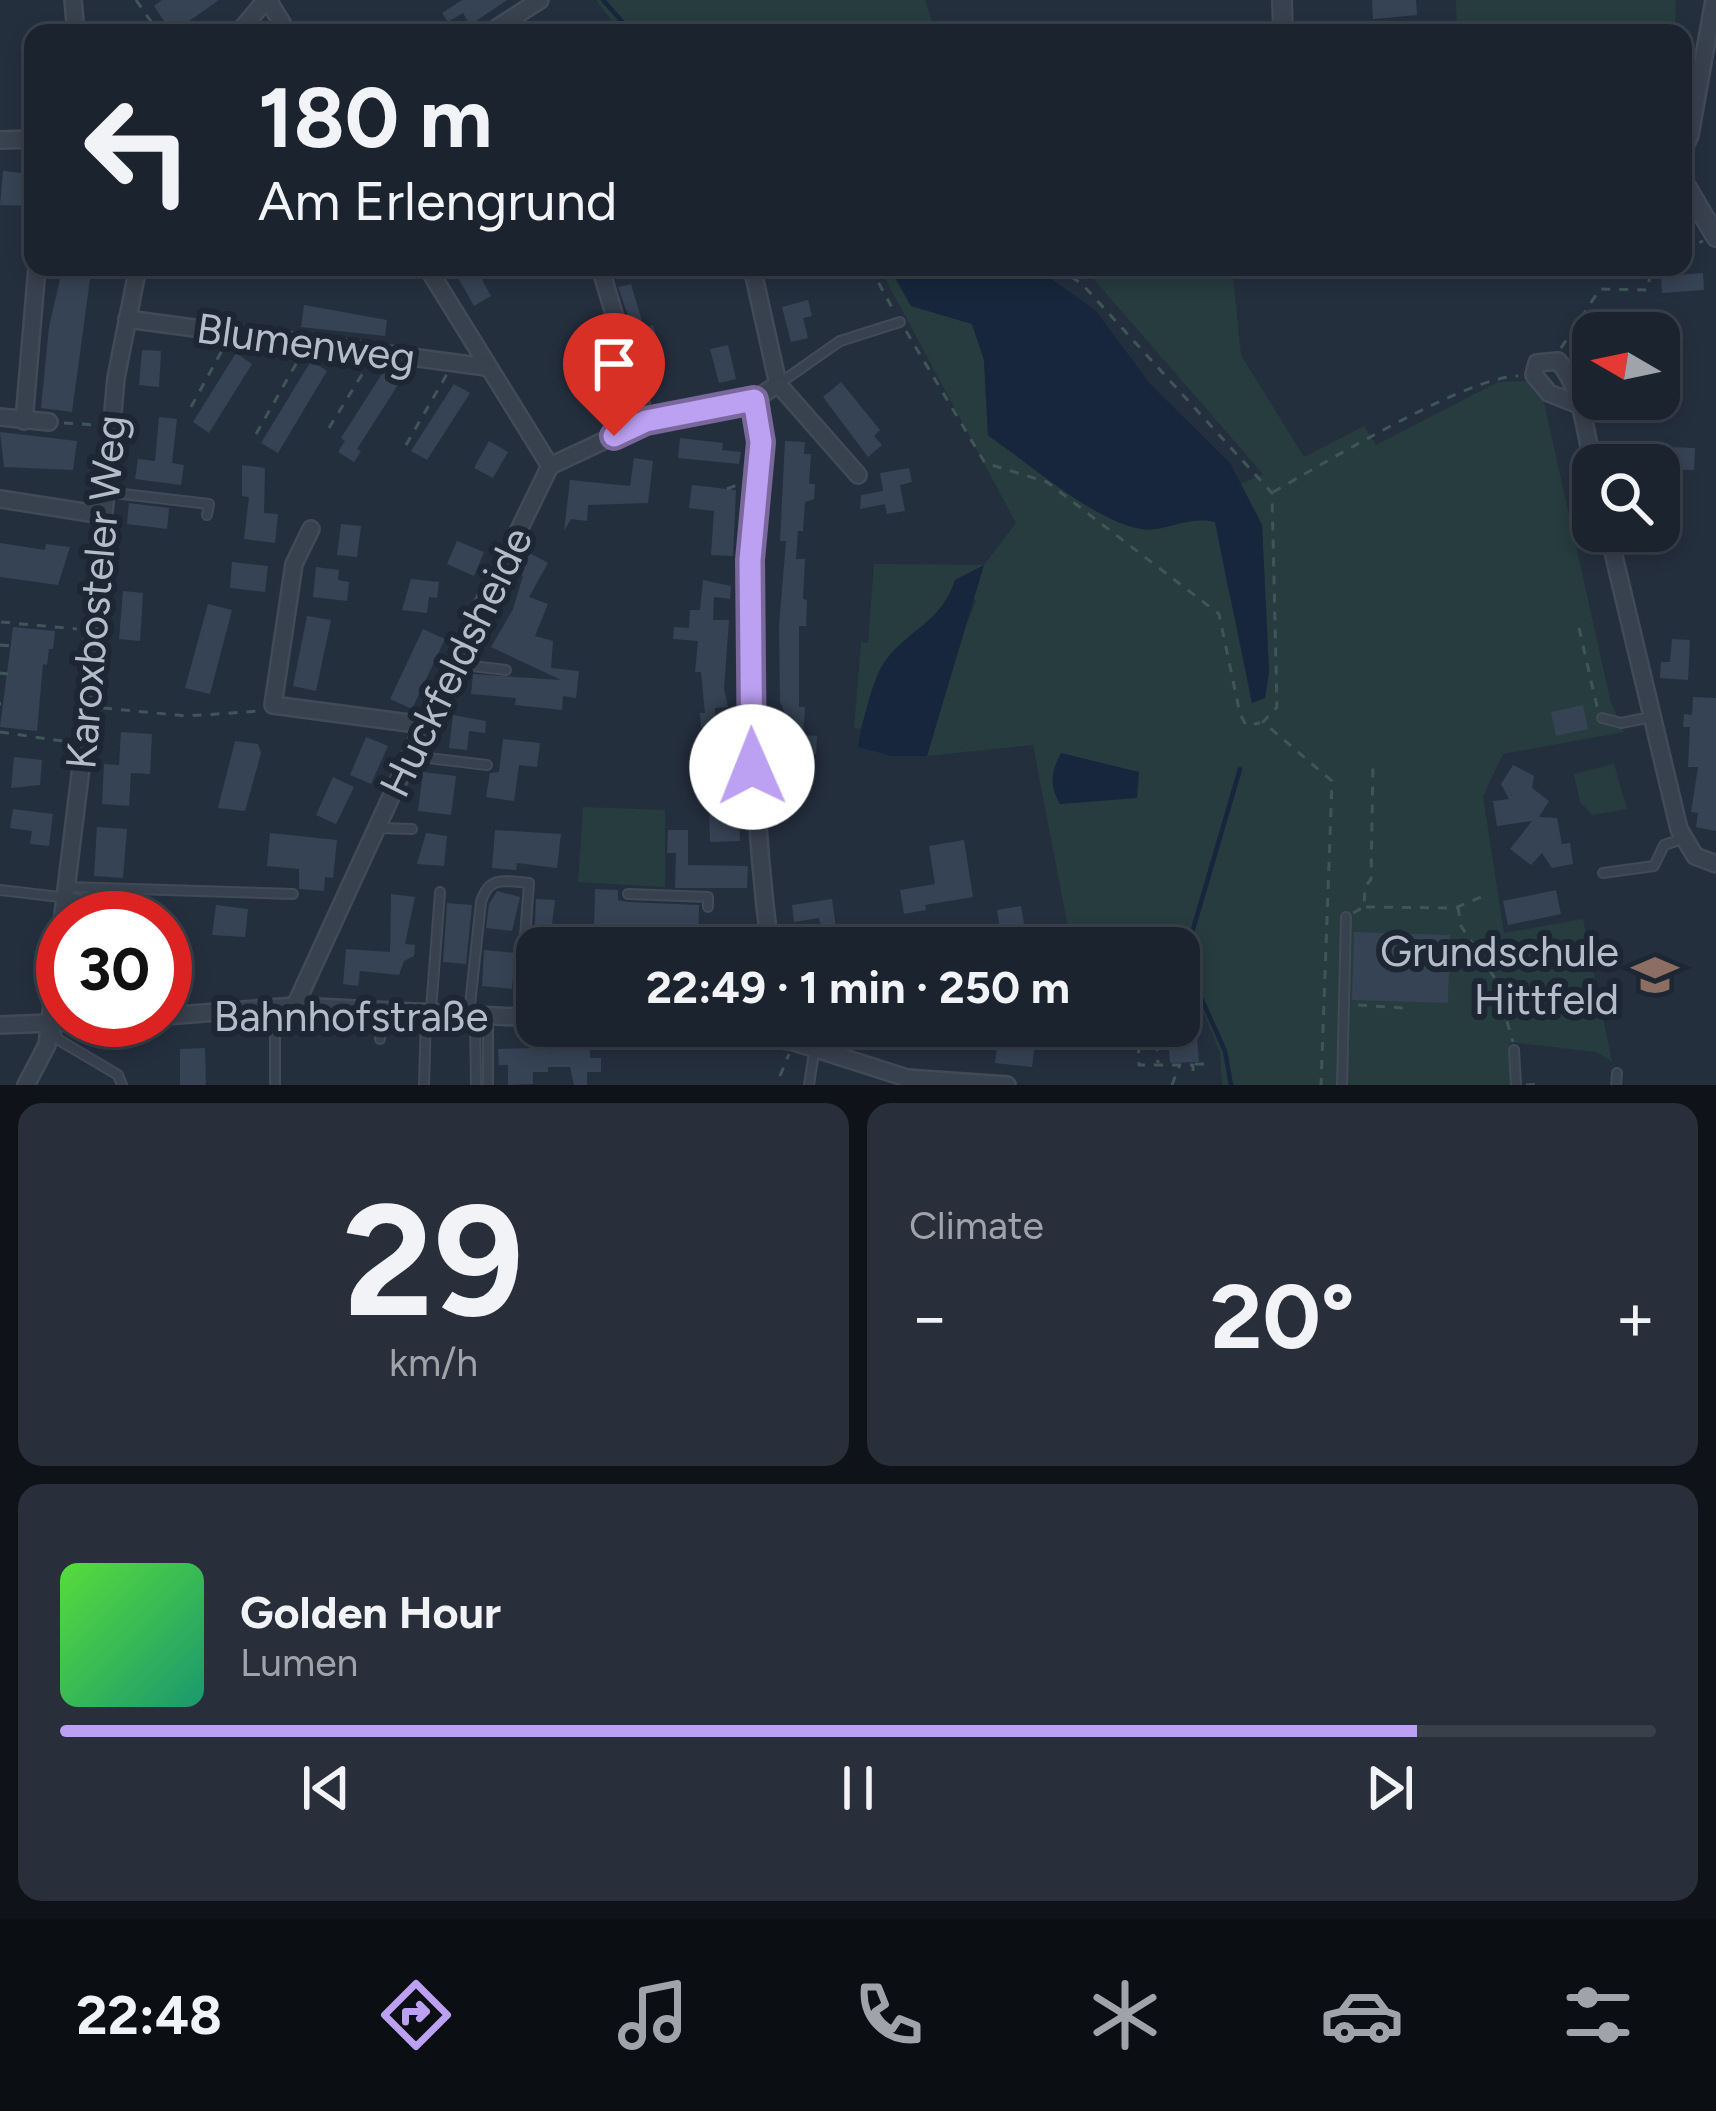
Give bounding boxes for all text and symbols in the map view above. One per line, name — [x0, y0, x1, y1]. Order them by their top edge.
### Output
text: 180 m — [258, 67, 493, 168]
icon: left — [60, 72, 216, 228]
text: Am Erlengrund — [258, 169, 617, 234]
street label: Blumenweg — [193, 302, 419, 384]
north arrow — [1572, 312, 1680, 420]
map controls — [1572, 312, 1680, 552]
pin — [563, 313, 665, 436]
icon: arrive — [581, 331, 647, 397]
street label: Karoxbosteler Weg — [55, 413, 137, 771]
button: search — [1572, 444, 1680, 552]
street label: Huckfeldsheide — [369, 519, 543, 805]
position arrow — [689, 704, 815, 830]
speed limit sign: 30 — [36, 891, 192, 1047]
place label: Grundschule Hittfeld — [1380, 926, 1619, 1025]
school or university icon: Grundschule Hittfeld — [1630, 950, 1680, 1000]
text: 22:49 · 1 min · 250 m — [646, 960, 1070, 1014]
street label: Bahnhofstraße — [214, 991, 488, 1042]
text: 29 — [343, 1167, 524, 1354]
text: Climate — [909, 1202, 1044, 1249]
text: 20° — [1210, 1262, 1355, 1371]
text: − — [909, 1277, 950, 1357]
text: + — [1615, 1277, 1656, 1357]
text: km/h — [389, 1339, 478, 1386]
text: Golden Hour — [240, 1585, 501, 1639]
text: Lumen — [240, 1639, 358, 1686]
icon: previous — [293, 1755, 359, 1821]
icon: pause — [825, 1755, 891, 1821]
icon: next — [1357, 1755, 1423, 1821]
icon: directions — [374, 1973, 458, 2057]
icon: music — [611, 1973, 695, 2057]
icon: phone — [847, 1973, 931, 2057]
icon: climate — [1083, 1973, 1167, 2057]
icon: car — [1320, 1973, 1404, 2057]
icon: filters — [1556, 1973, 1640, 2057]
text: 22:48 — [76, 1983, 222, 2048]

